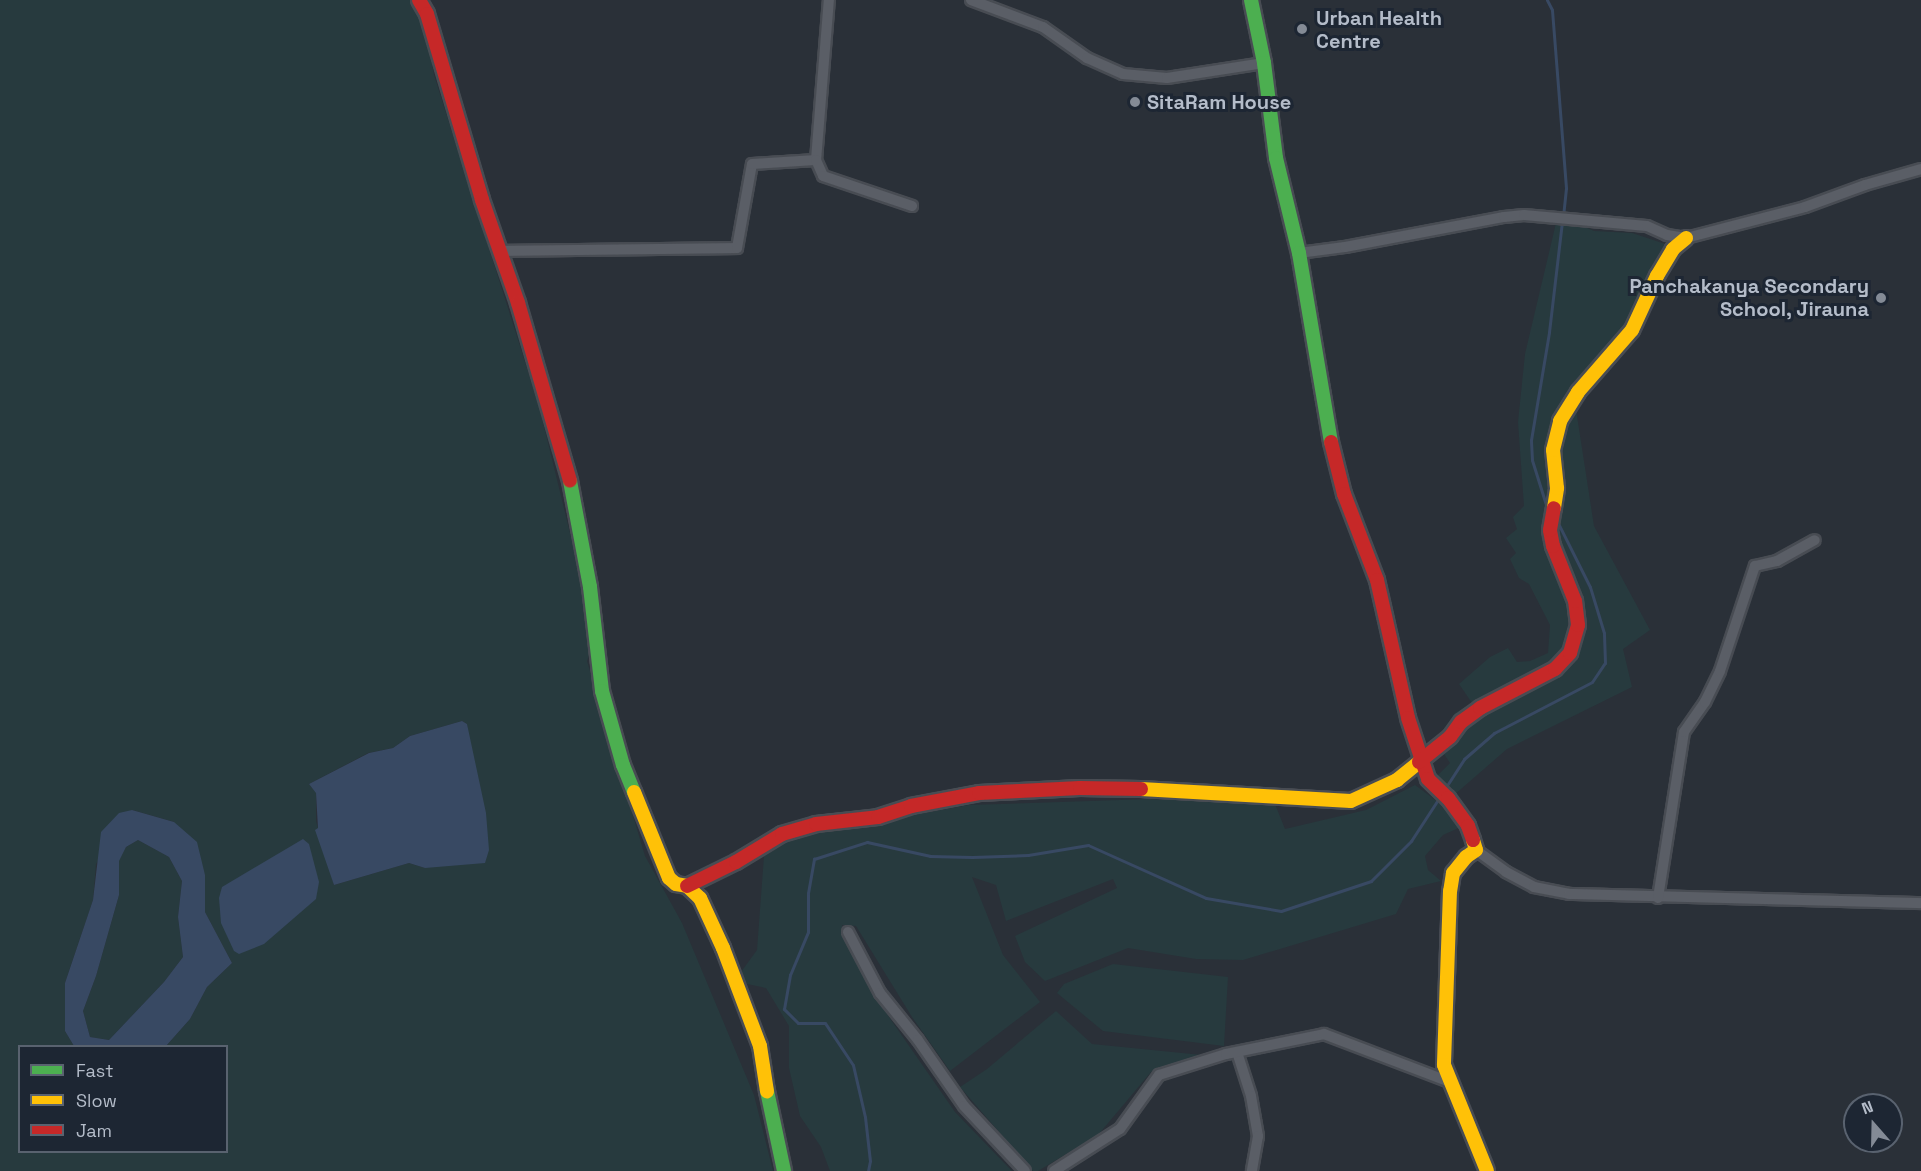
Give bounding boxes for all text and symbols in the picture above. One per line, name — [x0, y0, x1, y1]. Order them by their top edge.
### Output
place label: Urban Health Centre — [1316, 6, 1442, 53]
marker: Urban Health Centre — [1293, 20, 1311, 38]
place label: SitaRam House — [1147, 90, 1291, 114]
marker: SitaRam House — [1128, 95, 1142, 109]
place label: Panchakanya Secondary School, Jirauna — [1629, 274, 1869, 321]
marker: Panchakanya Secondary School, Jirauna — [1874, 291, 1888, 305]
legend — [18, 1045, 228, 1153]
text: Fast — [76, 1059, 113, 1082]
text: Slow — [76, 1089, 117, 1112]
north arrow — [1843, 1093, 1903, 1153]
text: N — [1859, 1096, 1876, 1119]
text: Jam — [76, 1119, 112, 1142]

